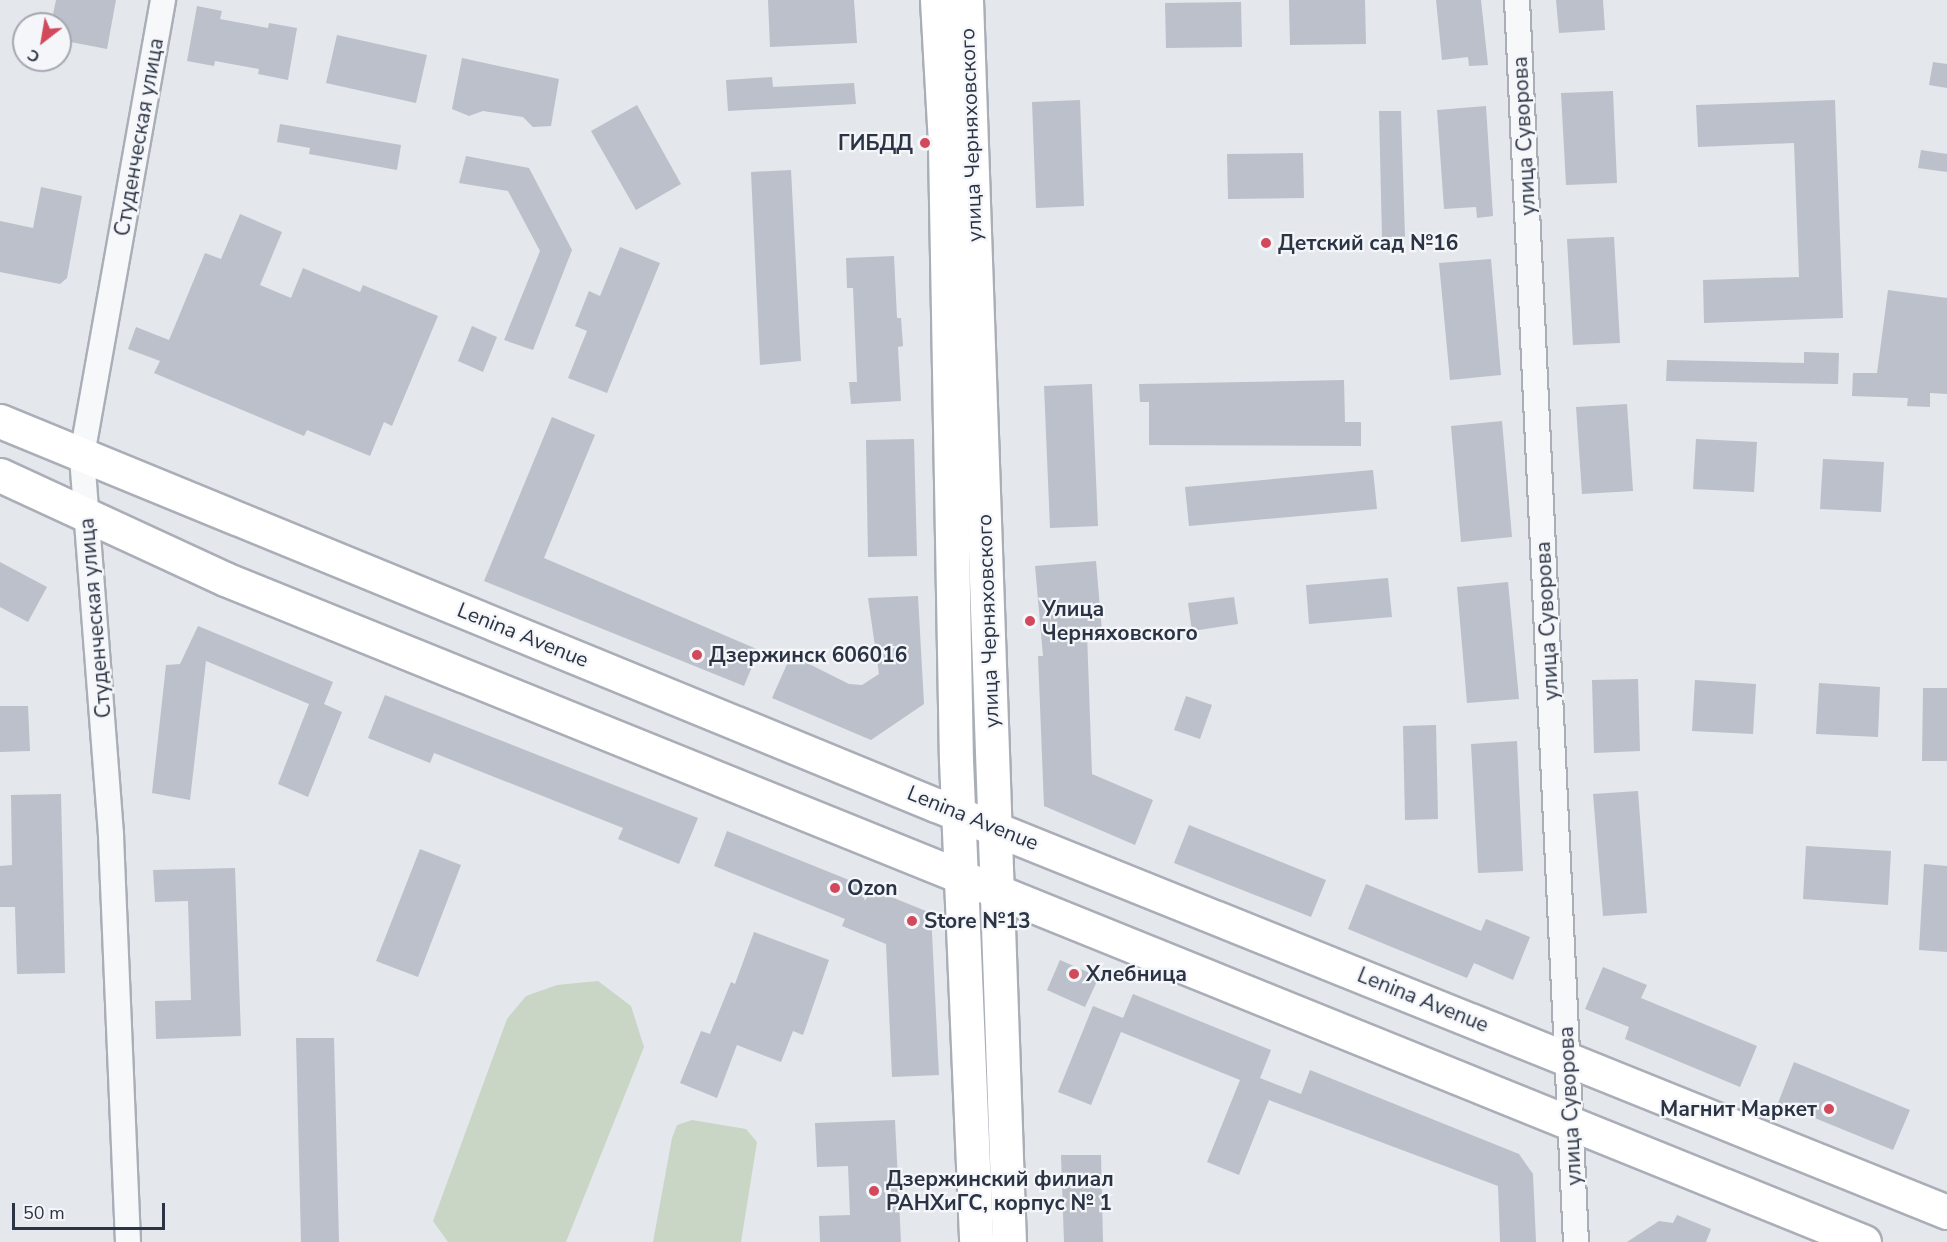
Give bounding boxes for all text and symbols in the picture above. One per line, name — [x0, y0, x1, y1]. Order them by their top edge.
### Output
north arrow — [12, 12, 72, 72]
street label: улица Черняховского — [955, 28, 987, 242]
street label: Студенческая улица — [109, 36, 169, 238]
text: С — [23, 43, 44, 68]
street label: улица Суворова — [1507, 56, 1541, 216]
place label: ГИБДД — [838, 130, 913, 156]
marker: ГИБДД — [918, 136, 932, 150]
place label: Детский сад №16 — [1278, 230, 1458, 256]
marker: Детский сад №16 — [1259, 236, 1273, 250]
street label: улица Черняховского — [972, 514, 1004, 728]
street label: Студенческая улица — [74, 517, 116, 719]
street label: улица Суворова — [1530, 541, 1564, 701]
place label: Улица Черняховского — [1042, 596, 1198, 646]
street label: Lenina Avenue — [454, 597, 592, 673]
marker: Улица Черняховского — [1023, 614, 1037, 628]
place label: Дзержинск 606016 — [709, 642, 907, 668]
marker: Дзержинск 606016 — [690, 648, 704, 662]
street label: Lenina Avenue — [904, 780, 1042, 856]
place label: Ozon — [847, 875, 898, 901]
marker: Ozon — [828, 881, 842, 895]
place label: Store №13 — [924, 908, 1031, 934]
marker: Store №13 — [905, 914, 919, 928]
place label: Хлебница — [1086, 961, 1187, 987]
street label: Lenina Avenue — [1354, 962, 1492, 1038]
marker: Хлебница — [1067, 967, 1081, 981]
street label: улица Суворова — [1553, 1026, 1587, 1186]
place label: Магнит Маркет — [1660, 1096, 1817, 1122]
marker: Магнит Маркет — [1822, 1102, 1836, 1116]
place label: Дзержинский филиал РАНХиГС, корпус № 1 — [886, 1166, 1114, 1216]
marker: Дзержинский филиал РАНХиГС, корпус № 1 — [867, 1184, 881, 1198]
scale bar — [15, 1191, 168, 1229]
text: 50 m — [23, 1201, 65, 1225]

